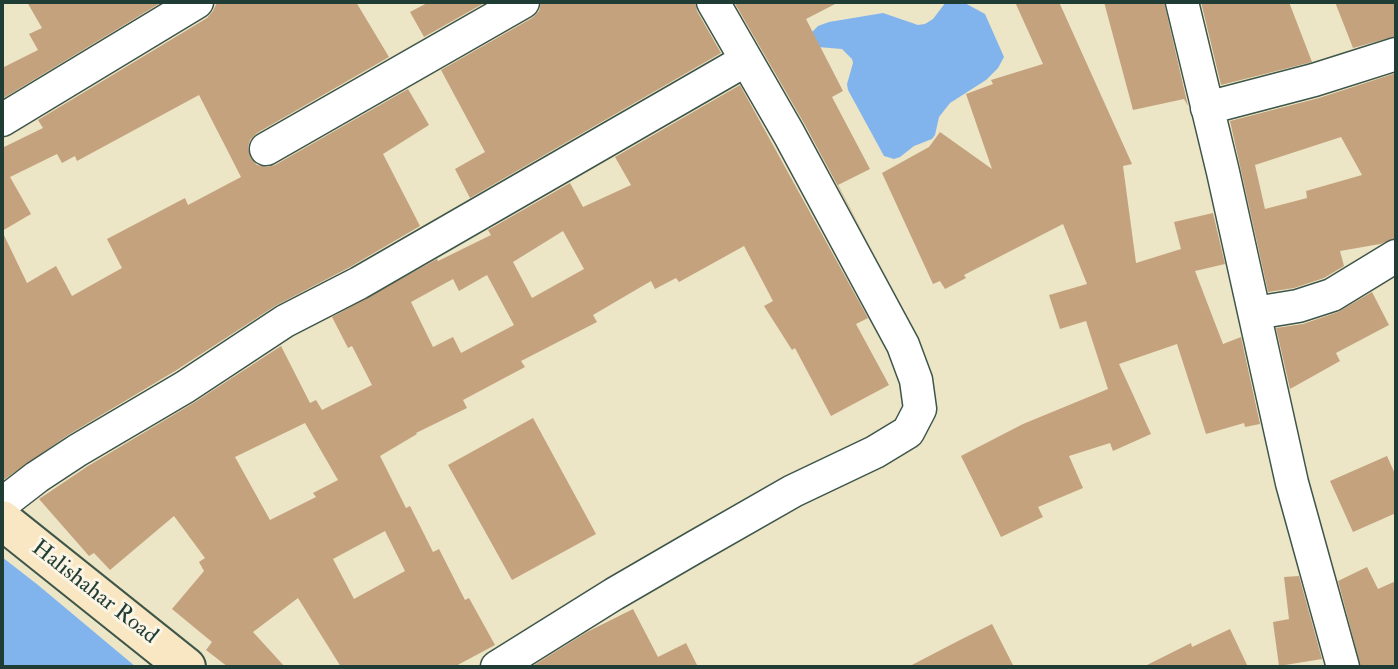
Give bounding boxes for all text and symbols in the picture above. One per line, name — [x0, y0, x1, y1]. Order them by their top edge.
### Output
street label: Halishahar Road — [25, 535, 163, 651]

